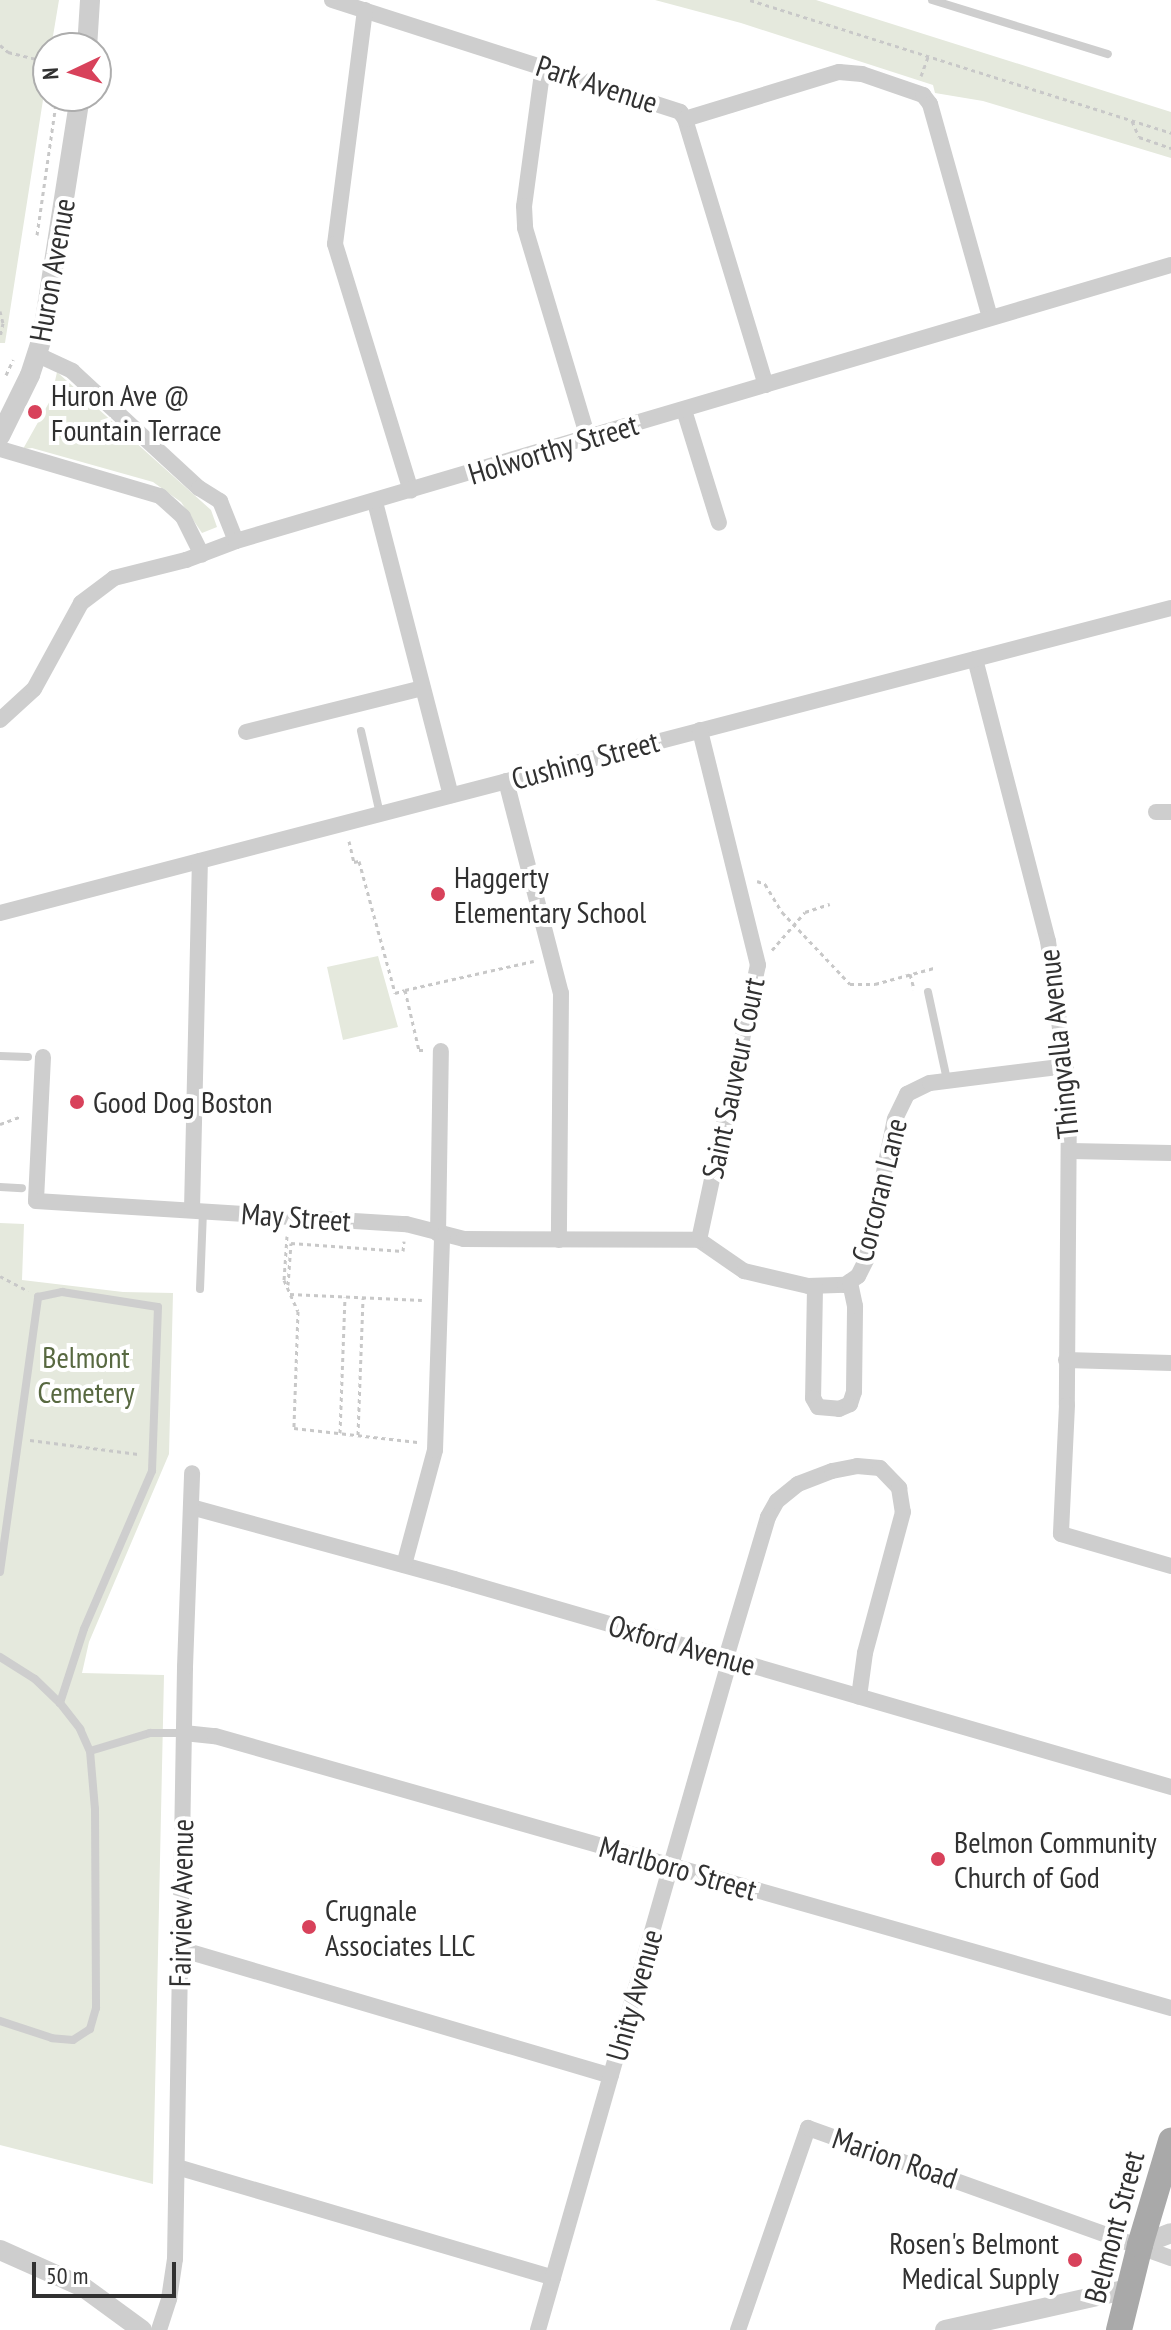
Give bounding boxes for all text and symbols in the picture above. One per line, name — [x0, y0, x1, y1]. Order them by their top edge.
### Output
north arrow — [32, 32, 112, 112]
street label: Park Avenue — [531, 47, 663, 121]
text: N — [36, 67, 64, 80]
street label: Huron Avenue — [22, 195, 82, 345]
place label: Huron Ave @ Fountain Terrace — [51, 377, 223, 448]
marker: Huron Ave @ Fountain Terrace — [26, 403, 44, 421]
street label: Holworthy Street — [463, 406, 643, 492]
street label: Cushing Street — [508, 723, 662, 797]
place label: Haggerty Elementary School — [454, 859, 647, 930]
marker: Haggerty Elementary School — [429, 885, 447, 903]
street label: Thingvalla Avenue — [1030, 947, 1086, 1141]
street label: Saint Sauveur Court — [694, 974, 772, 1182]
place label: Good Dog Boston — [93, 1084, 272, 1120]
marker: Good Dog Boston — [68, 1093, 86, 1111]
street label: Corcoran Lane — [844, 1115, 914, 1265]
street label: May Street — [239, 1195, 353, 1239]
park label: Belmont Cemetery — [37, 1339, 135, 1410]
street label: Oxford Avenue — [604, 1607, 760, 1683]
street label: Fairview Avenue — [162, 1818, 200, 1988]
place label: Belmon Community Church of God — [954, 1824, 1156, 1894]
street label: Marlboro Street — [595, 1828, 761, 1908]
marker: Belmon Community Church of God — [929, 1850, 947, 1868]
place label: Crugnale Associates LLC — [325, 1892, 475, 1962]
marker: Crugnale Associates LLC — [300, 1918, 318, 1936]
street label: Unity Avenue — [598, 1924, 670, 2066]
street label: Marion Road — [828, 2120, 962, 2196]
street label: Belmont Street — [1076, 2147, 1152, 2307]
place label: Rosen's Belmont Medical Supply — [889, 2225, 1059, 2296]
scale bar — [36, 2246, 180, 2296]
marker: Rosen's Belmont Medical Supply — [1066, 2251, 1084, 2269]
text: 50 m — [46, 2260, 88, 2291]

